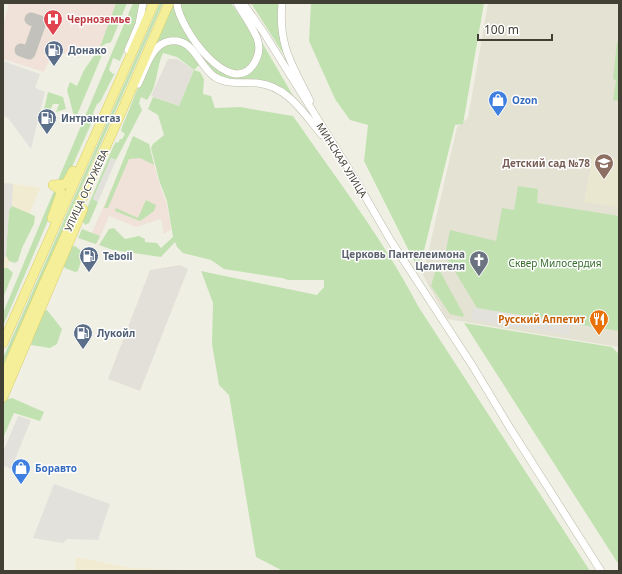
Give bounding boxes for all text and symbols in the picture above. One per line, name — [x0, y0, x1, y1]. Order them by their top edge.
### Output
hospital icon: Черноземье — [42, 8, 64, 36]
place label: Черноземье — [67, 12, 130, 26]
scale bar — [478, 16, 552, 42]
text: 100 m — [484, 21, 519, 38]
fuel station icon: Донако — [43, 39, 65, 67]
place label: Донако — [68, 43, 107, 57]
shop icon: Ozon — [487, 89, 509, 117]
place label: Ozon — [512, 93, 538, 107]
fuel station icon: Интрансгаз — [36, 107, 58, 135]
place label: Интрансгаз — [61, 111, 121, 125]
street label: МИНСКАЯ УЛИЦА — [313, 120, 371, 201]
street label: УЛИЦА ОСТУЖЕВА — [61, 146, 111, 233]
school or university icon: Детский сад №78 — [593, 152, 615, 180]
place label: Детский сад №78 — [502, 156, 590, 170]
fuel station icon: Teboil — [78, 245, 100, 273]
place label: Церковь Пантелеимона Целителя — [342, 247, 465, 273]
place label: Teboil — [103, 249, 133, 263]
church icon: Церковь Пантелеимона Целителя — [468, 249, 490, 277]
park label: Сквер Милосердия — [509, 256, 602, 270]
restaurant icon: Русский Аппетит — [588, 308, 610, 336]
place label: Русский Аппетит — [498, 312, 585, 326]
fuel station icon: Лукойл — [72, 322, 94, 350]
place label: Лукойл — [97, 326, 135, 340]
shop icon: Боравто — [10, 457, 32, 485]
place label: Боравто — [35, 461, 77, 475]

